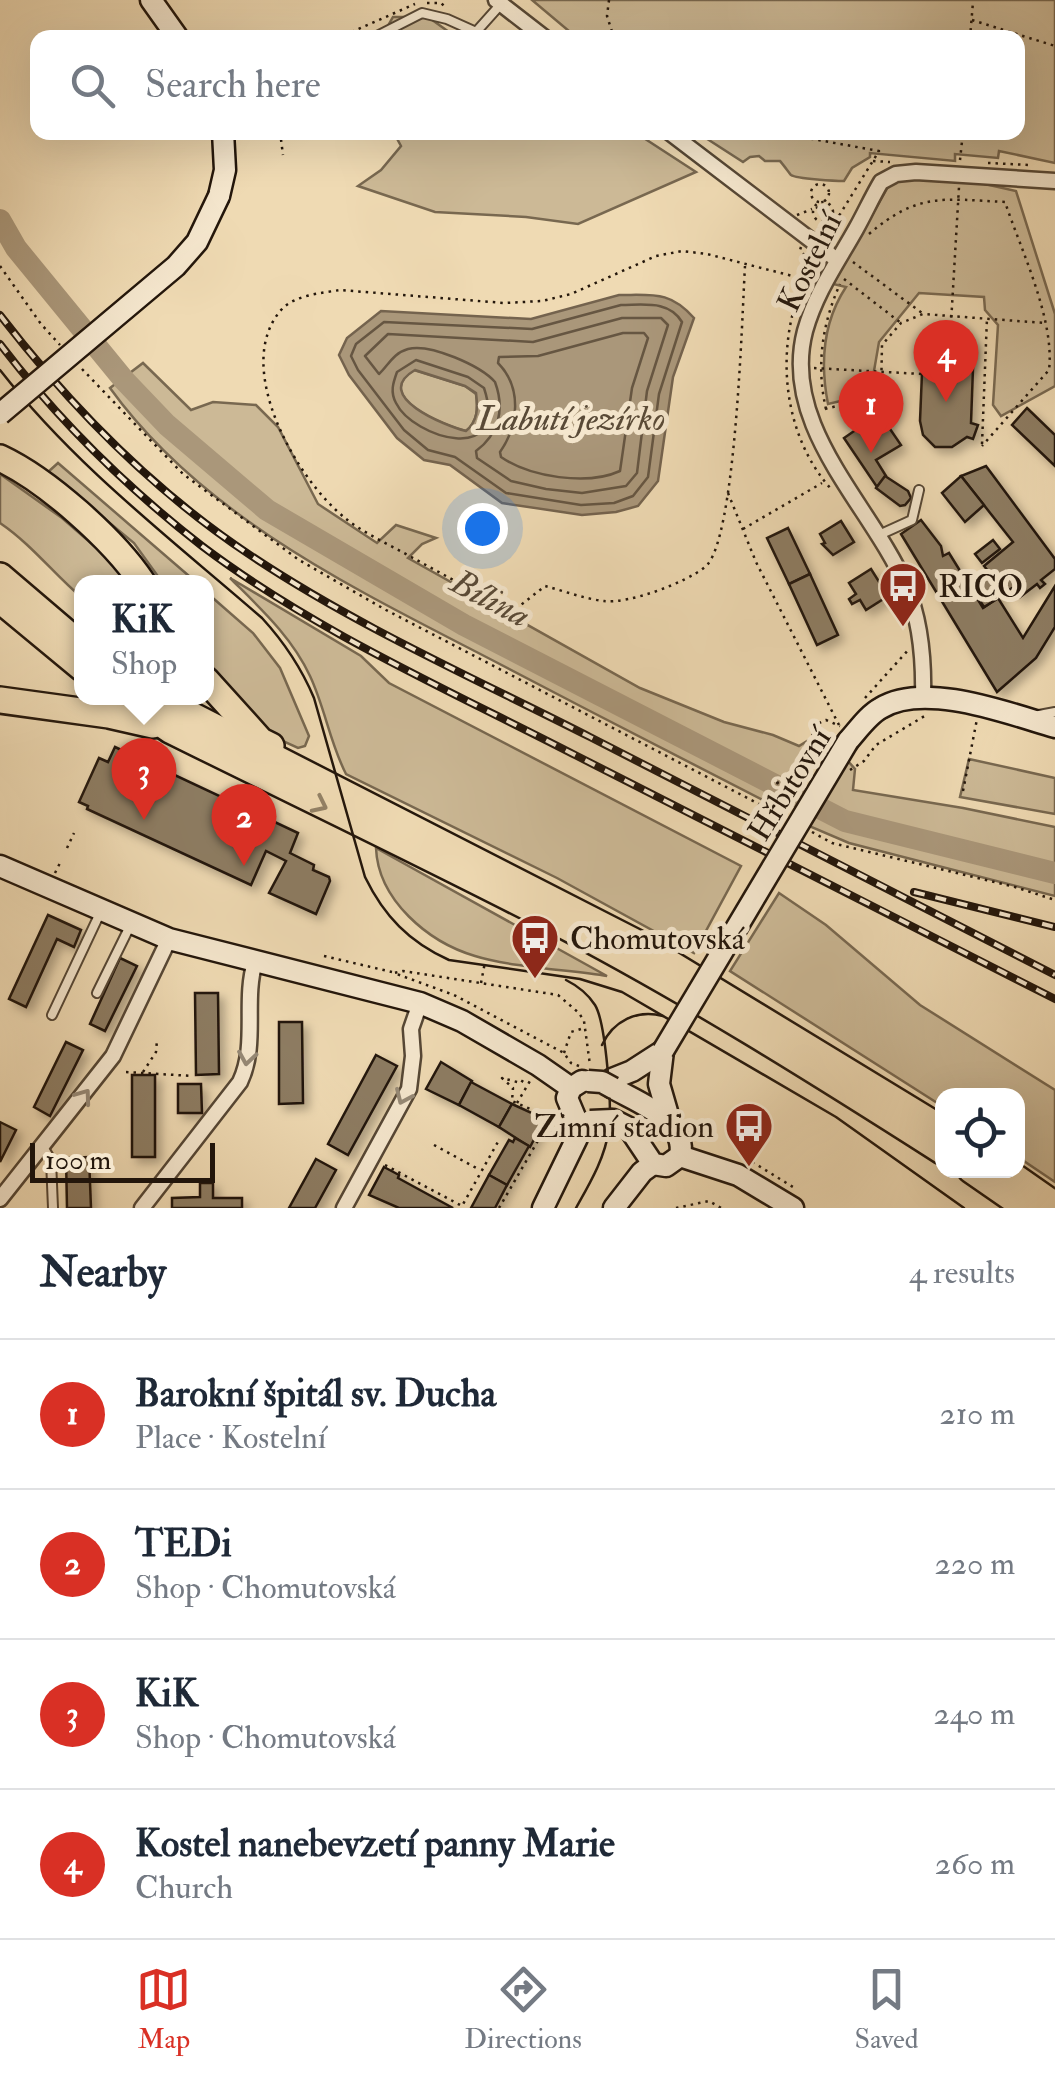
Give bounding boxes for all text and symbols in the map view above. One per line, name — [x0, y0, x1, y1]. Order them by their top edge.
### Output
search box — [30, 30, 1025, 140]
icon: search — [65, 58, 120, 113]
text: Search here — [145, 61, 321, 109]
street label: Kostelní — [769, 204, 852, 318]
pin: 4 — [914, 320, 978, 402]
pin: 1 — [838, 370, 904, 453]
water label: Labutí jezírko — [475, 397, 665, 441]
your location — [457, 503, 508, 554]
water label: Bílina — [442, 559, 538, 638]
bus stop icon: RICO — [877, 560, 929, 628]
place label: RICO — [938, 567, 1023, 607]
popup — [74, 575, 214, 705]
text: KiK — [111, 596, 174, 644]
text: Shop — [111, 644, 177, 684]
street label: Hřbitovní — [739, 718, 842, 849]
pin: 3 — [112, 738, 176, 820]
pin: 2 — [212, 784, 276, 866]
one-way arrow — [310, 792, 328, 812]
bus stop icon: Chomutovská — [509, 912, 561, 980]
place label: Chomutovská — [570, 919, 746, 959]
one-way arrow — [237, 1050, 258, 1066]
one-way arrow — [395, 1087, 415, 1105]
map controls — [935, 1088, 1025, 1178]
button: locate — [935, 1088, 1025, 1178]
one-way arrow — [72, 1089, 89, 1107]
bus stop icon: Zimní stadion — [723, 1100, 775, 1168]
place label: Zimní stadion — [534, 1107, 714, 1147]
scale bar — [30, 1138, 215, 1182]
text: 100 m — [45, 1143, 111, 1178]
text: Nearby — [40, 1247, 166, 1299]
text: 4 results — [909, 1253, 1015, 1293]
text: Barokní špitál sv. Ducha — [135, 1370, 496, 1418]
text: 1 — [67, 1394, 78, 1434]
text: 210 m — [940, 1394, 1015, 1434]
text: Place · Kostelní — [135, 1418, 326, 1458]
text: TEDi — [135, 1520, 232, 1568]
text: 2 — [64, 1544, 81, 1584]
text: 220 m — [935, 1544, 1015, 1584]
text: Shop · Chomutovská — [135, 1568, 396, 1608]
text: KiK — [135, 1670, 198, 1718]
text: 3 — [66, 1694, 79, 1734]
text: 240 m — [934, 1694, 1015, 1734]
text: Shop · Chomutovská — [135, 1718, 396, 1758]
text: Kostel nanebevzetí panny Marie — [135, 1820, 615, 1868]
text: 4 — [64, 1844, 81, 1884]
text: 260 m — [935, 1844, 1015, 1884]
text: Church — [135, 1868, 233, 1908]
tab: Map — [136, 1962, 191, 2057]
tab: Directions — [464, 1962, 582, 2057]
tab: Saved — [855, 1962, 919, 2057]

